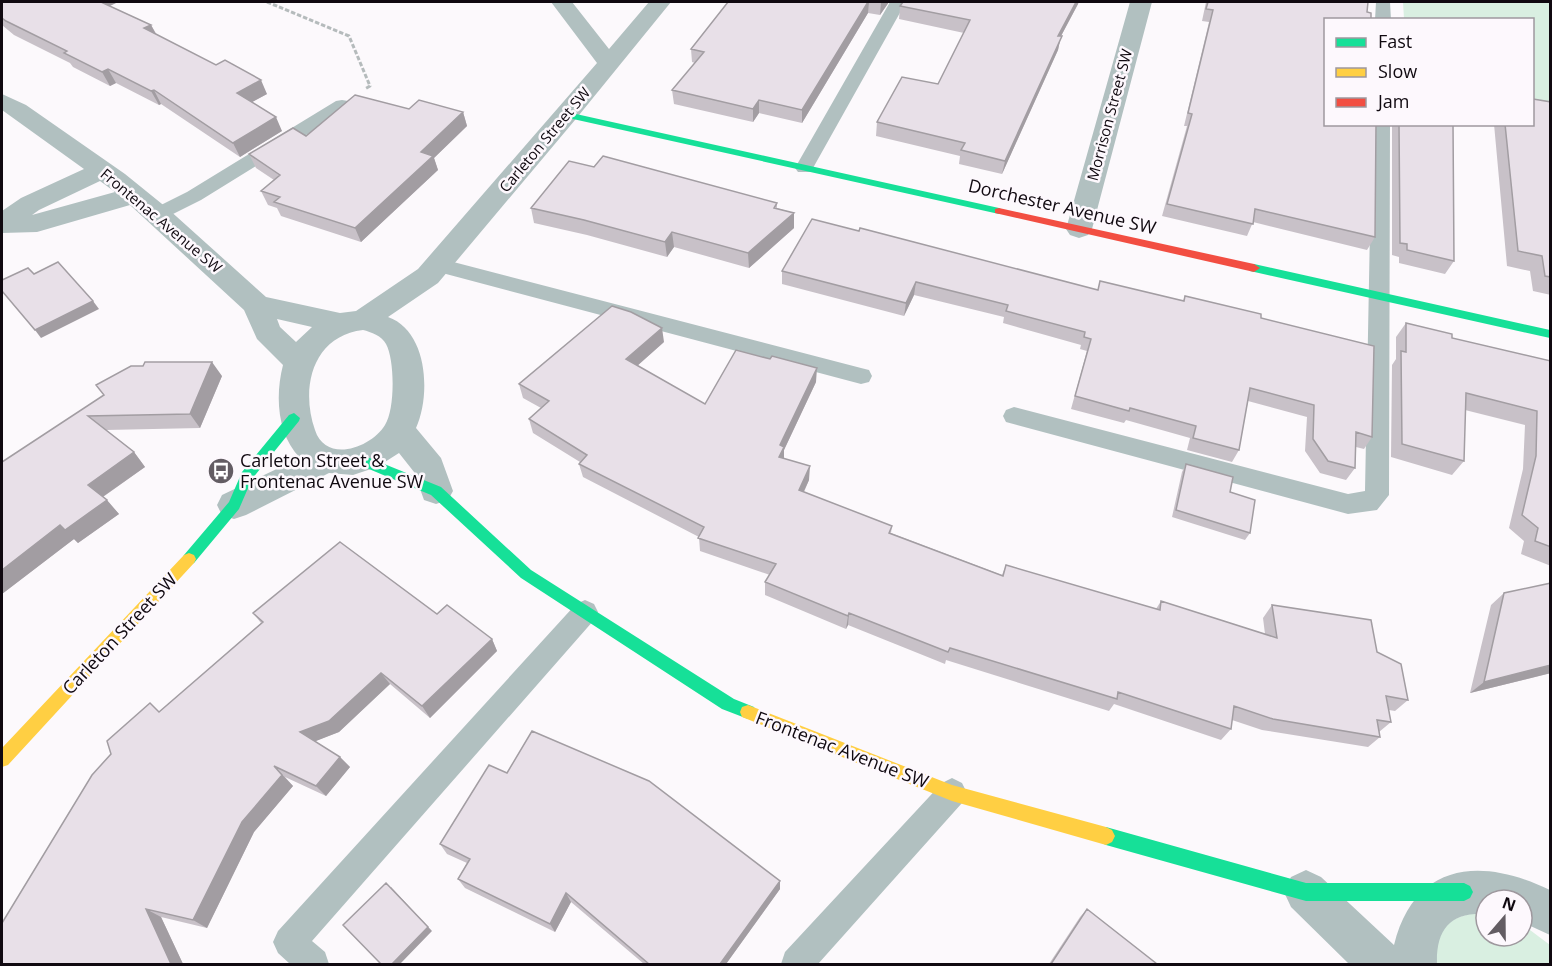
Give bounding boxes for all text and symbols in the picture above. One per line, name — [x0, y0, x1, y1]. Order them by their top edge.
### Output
legend — [1324, 18, 1534, 126]
text: Fast — [1378, 29, 1412, 53]
street label: Morrison Street SW — [1082, 46, 1136, 183]
text: Slow — [1378, 59, 1417, 83]
street label: Carleton Street SW — [494, 82, 594, 196]
text: Jam — [1376, 89, 1410, 113]
street label: Frontenac Avenue SW — [97, 164, 227, 277]
street label: Dorchester Avenue SW — [966, 173, 1159, 239]
place label: Carleton Street & Frontenac Avenue SW — [240, 448, 424, 493]
bus stop icon: Carleton Street & Frontenac Avenue SW — [206, 456, 236, 486]
street label: Carleton Street SW — [57, 567, 182, 699]
street label: Frontenac Avenue SW — [753, 705, 933, 793]
north arrow — [1474, 888, 1534, 948]
text: N — [1499, 891, 1519, 916]

